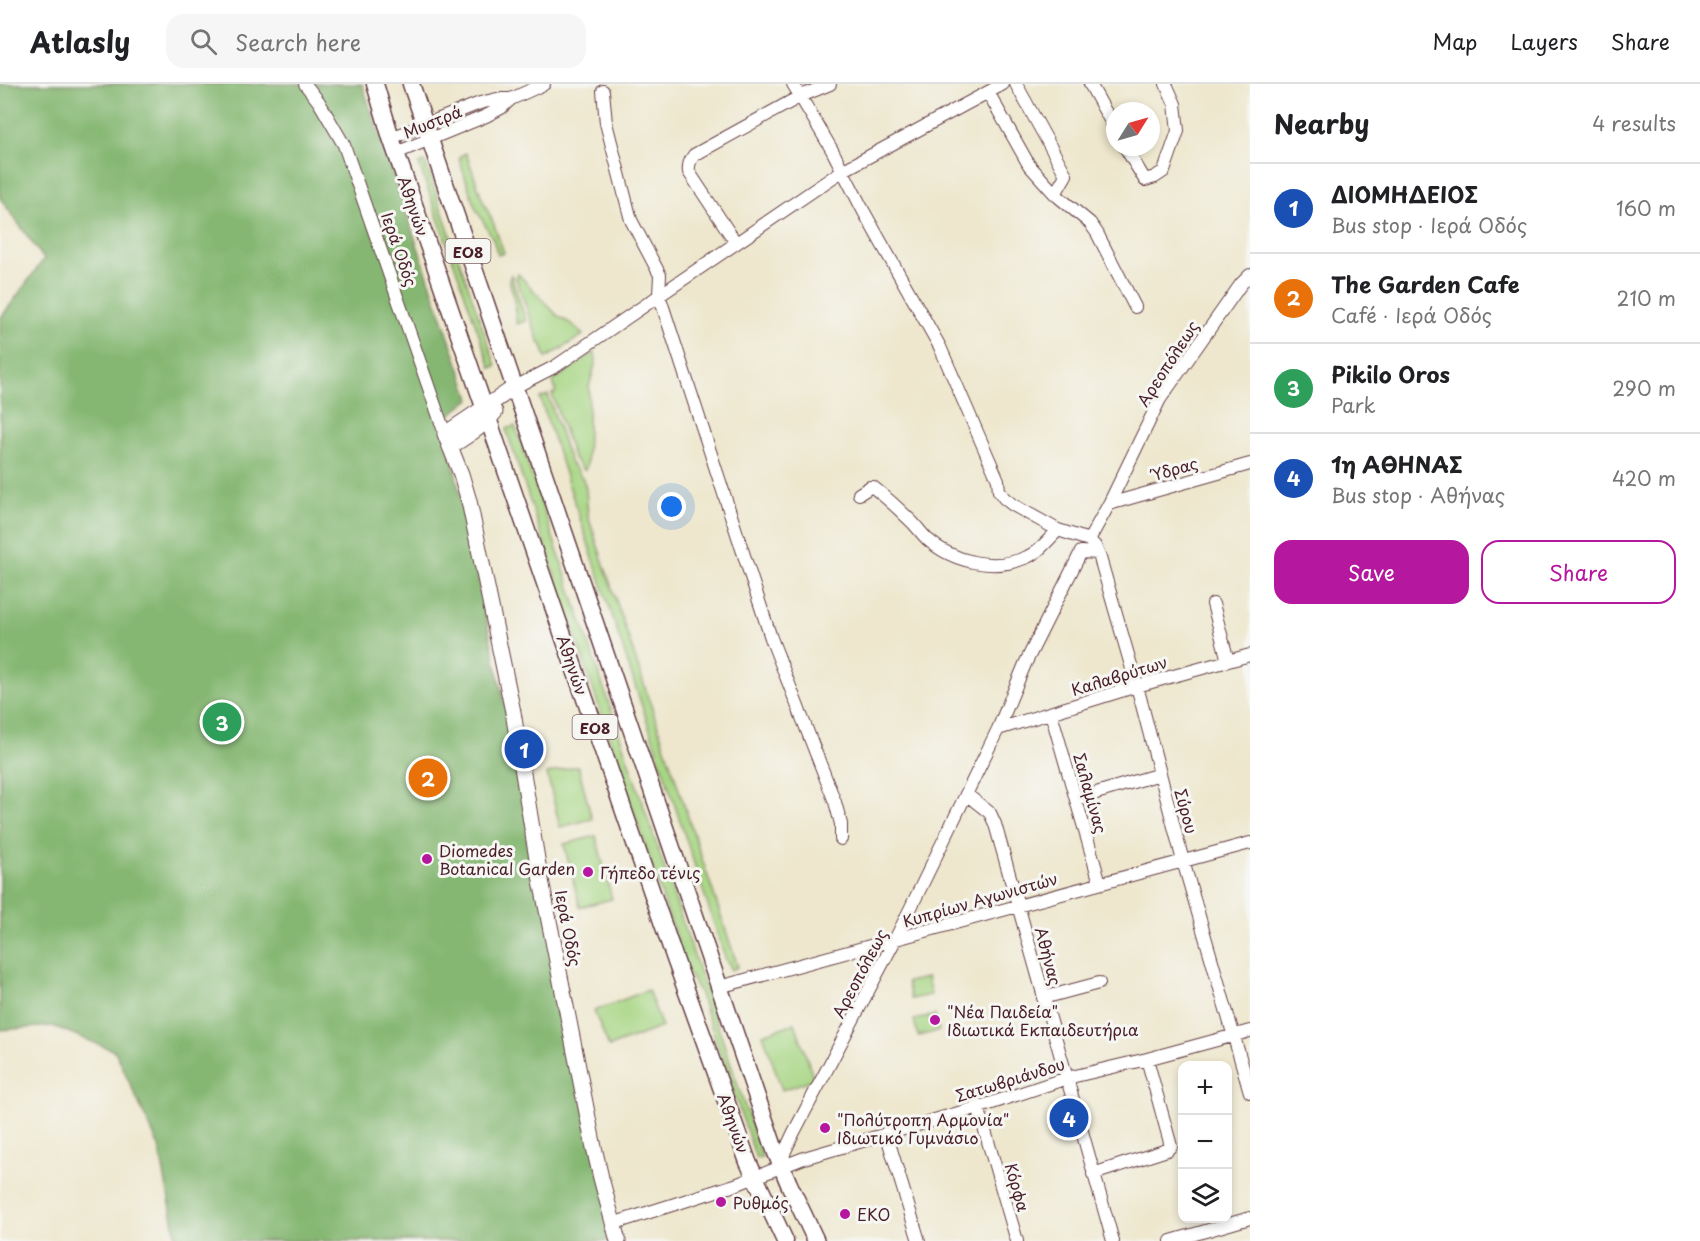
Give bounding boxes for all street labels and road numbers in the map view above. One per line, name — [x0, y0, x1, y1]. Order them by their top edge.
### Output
street label: Μυστρά — [399, 98, 465, 144]
street label: Αθηνών — [392, 173, 436, 239]
street label: Ιερά Οδός — [376, 208, 424, 290]
road number: ΕΟ8 — [446, 239, 490, 263]
street label: Αρεοπόλεως — [1130, 315, 1204, 411]
street label: Ύδρας — [1147, 450, 1200, 487]
street label: Αθηνών — [551, 632, 595, 698]
street label: Καλαβρύτων — [1068, 649, 1170, 701]
road number: ΕΟ8 — [572, 715, 618, 739]
street label: Σαλαμίνας — [1068, 750, 1114, 836]
street label: Σύρου — [1170, 786, 1204, 836]
street label: Κυπρίων Αγωνιστών — [900, 865, 1060, 933]
street label: Ιερά Οδός — [550, 888, 588, 968]
street label: Αρεοπόλεως — [825, 924, 893, 1022]
street label: Αθήνας — [1030, 924, 1068, 988]
street label: Σατωβριάνδου — [953, 1051, 1067, 1107]
street label: Αθηνών — [712, 1090, 756, 1156]
street label: Κόρφα — [1000, 1160, 1037, 1215]

